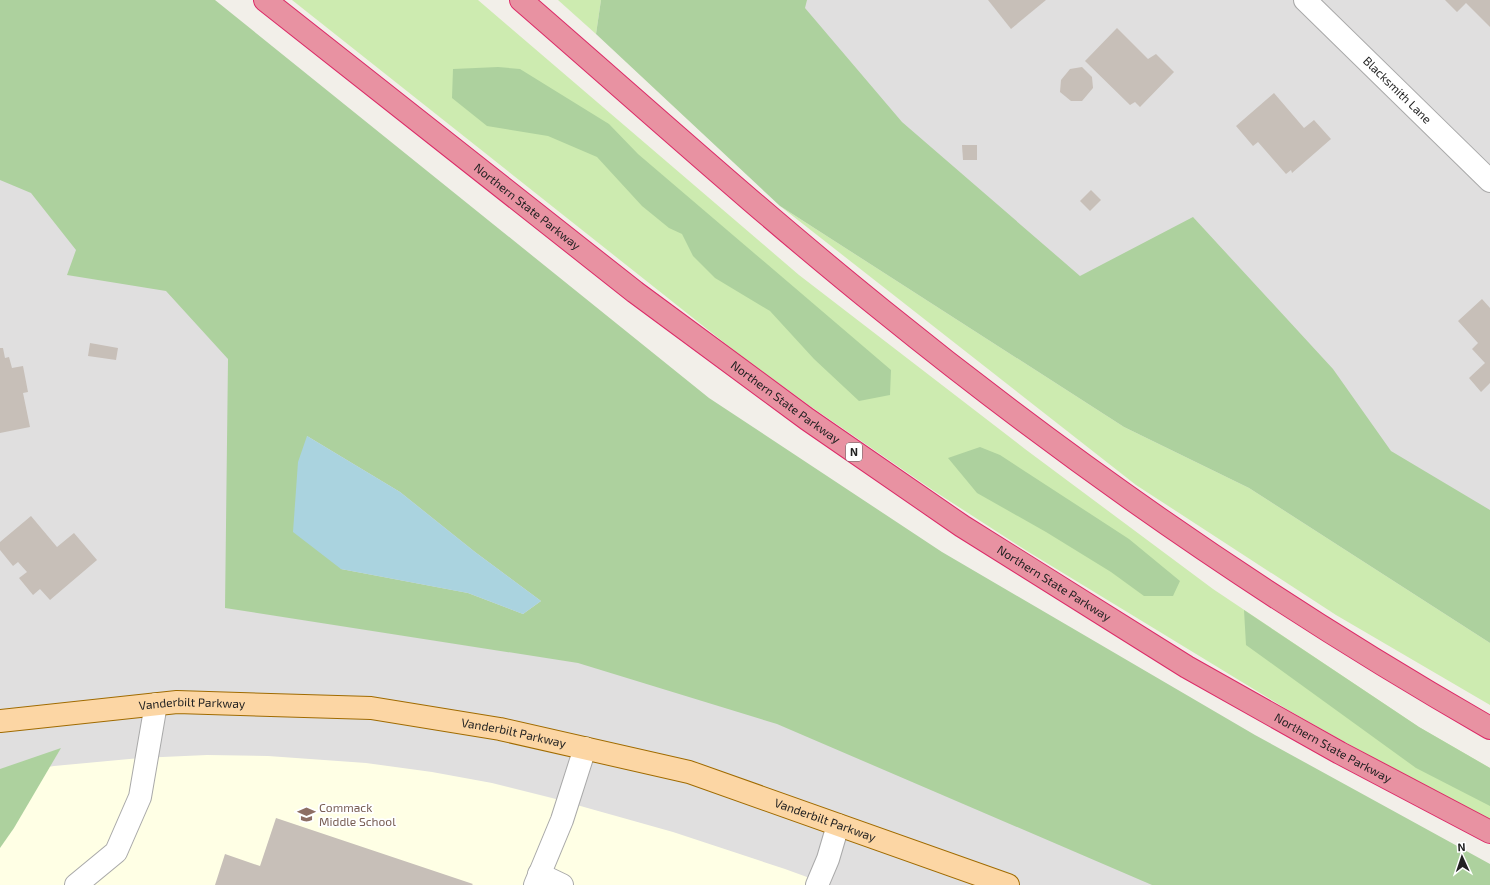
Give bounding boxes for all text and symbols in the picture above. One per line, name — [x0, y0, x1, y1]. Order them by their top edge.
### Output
street label: Blacksmith Lane — [1361, 53, 1435, 126]
street label: Northern State Parkway — [472, 160, 584, 253]
street label: Northern State Parkway — [729, 357, 844, 446]
road number: N — [846, 443, 862, 461]
street label: Northern State Parkway — [995, 542, 1114, 624]
street label: Vanderbilt Parkway — [138, 694, 246, 712]
street label: Northern State Parkway — [1272, 710, 1395, 785]
street label: Vanderbilt Parkway — [460, 715, 568, 750]
street label: Vanderbilt Parkway — [773, 795, 879, 844]
place label: Commack Middle School — [319, 800, 396, 828]
school or university icon: Commack Middle School — [296, 805, 316, 825]
north arrow — [1442, 837, 1482, 877]
text: N — [1457, 840, 1466, 853]

